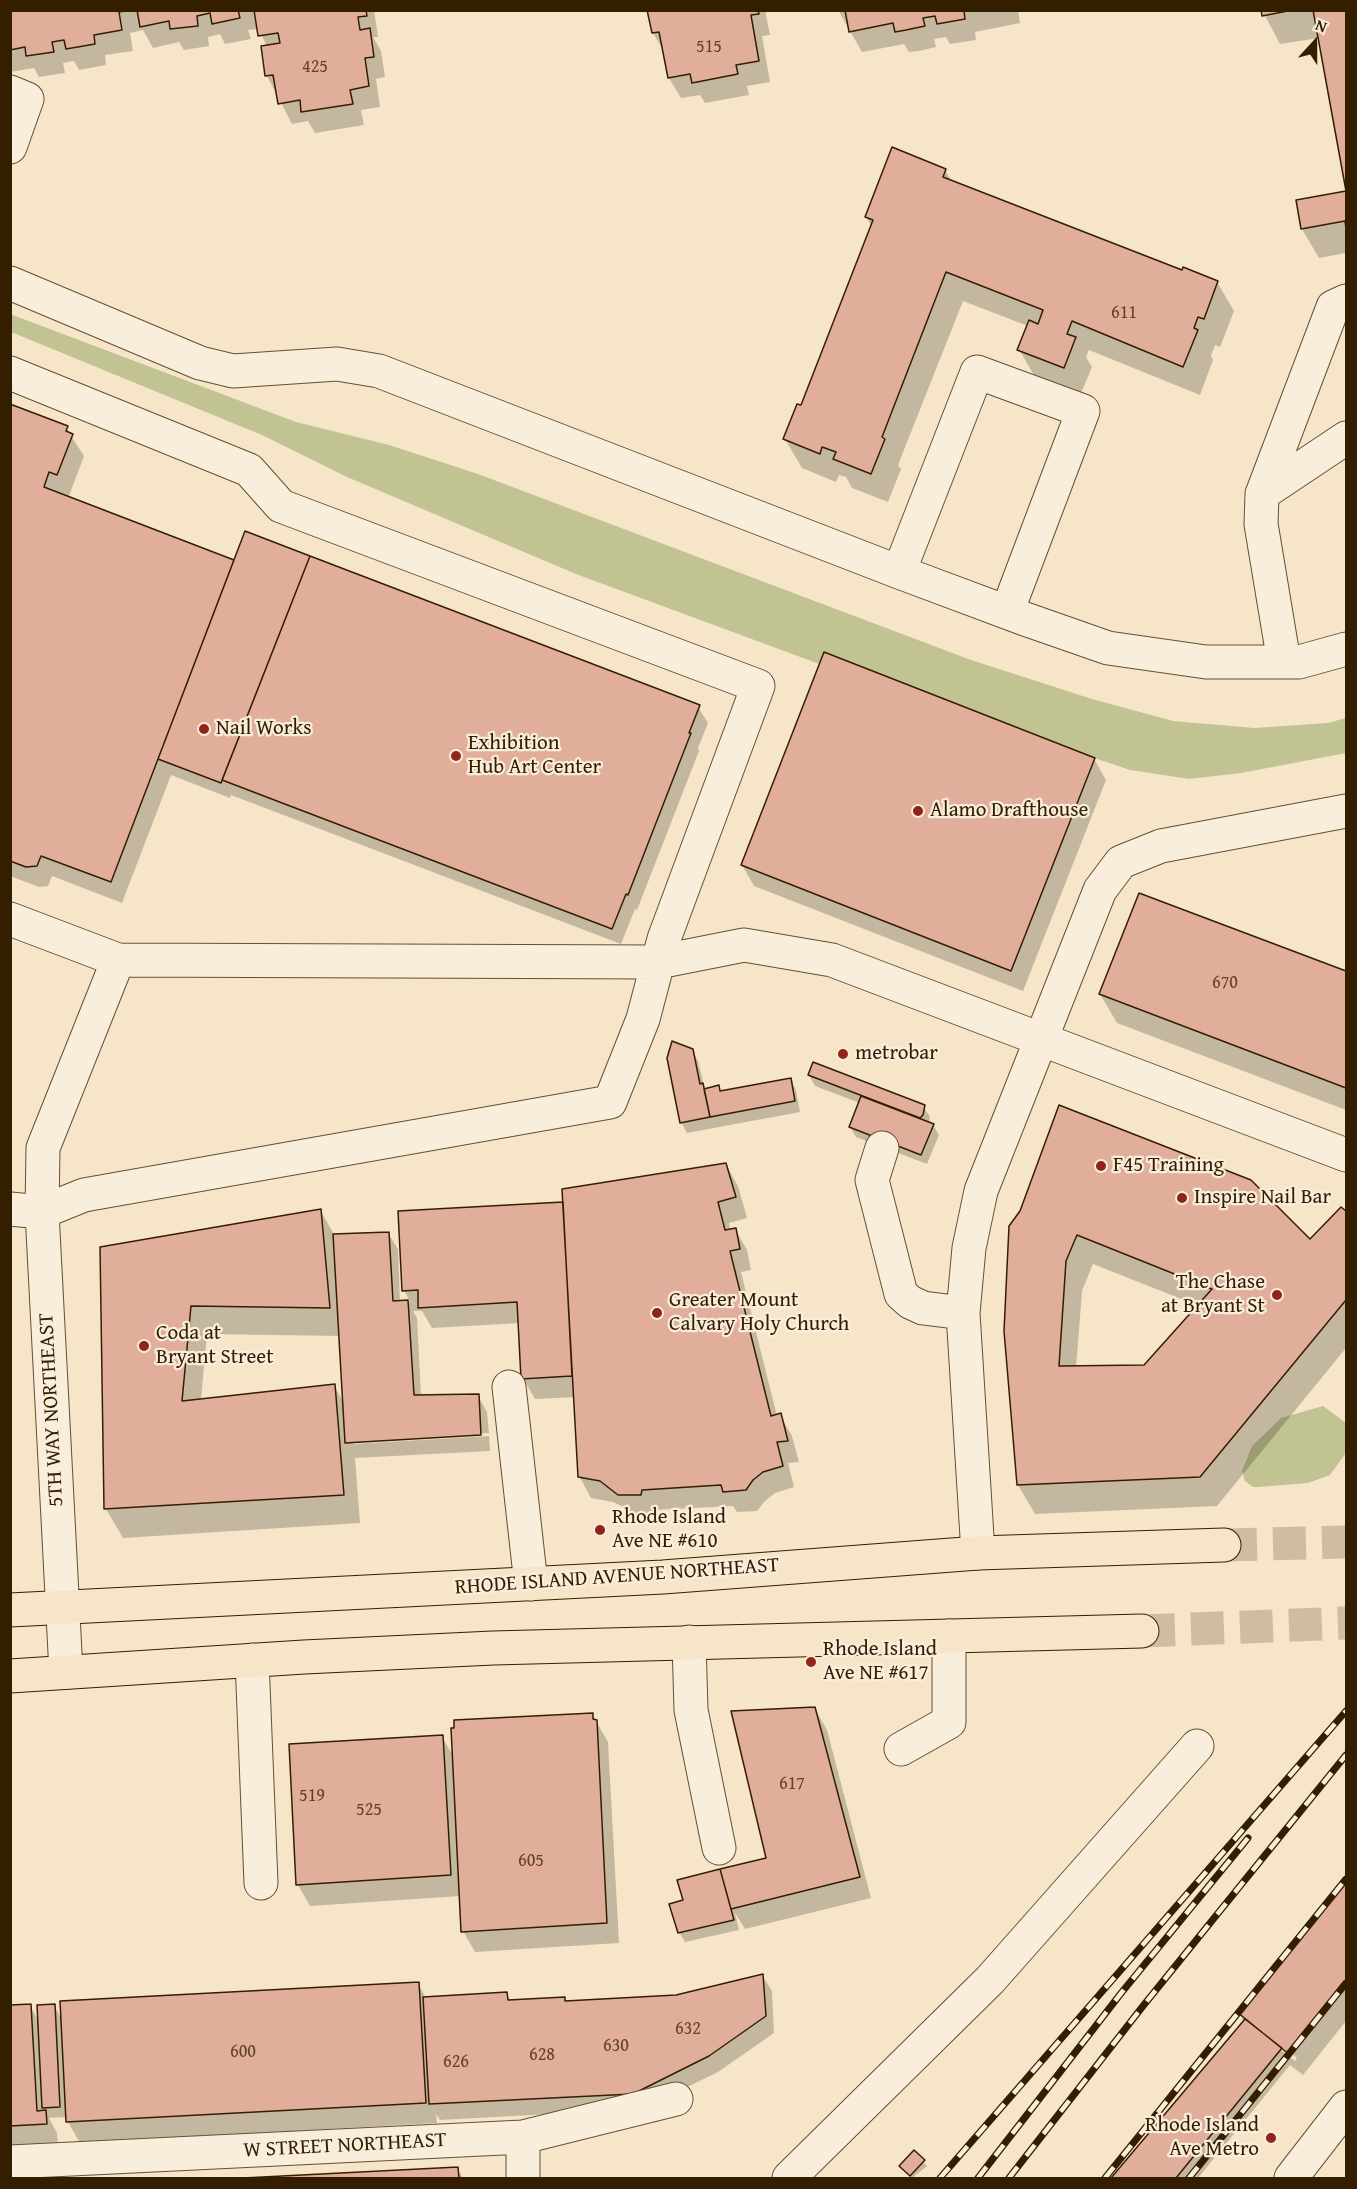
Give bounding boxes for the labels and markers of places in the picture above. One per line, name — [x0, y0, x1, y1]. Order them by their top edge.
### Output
place label: Nail Works — [216, 716, 311, 742]
marker: Nail Works — [197, 722, 211, 736]
place label: Exhibition Hub Art Center — [468, 731, 601, 781]
marker: Exhibition Hub Art Center — [449, 749, 463, 763]
place label: Alamo Drafthouse — [930, 798, 1088, 824]
marker: Alamo Drafthouse — [911, 804, 925, 818]
place label: metrobar — [855, 1041, 938, 1067]
marker: metrobar — [836, 1047, 850, 1061]
place label: F45 Training — [1113, 1153, 1224, 1179]
marker: F45 Training — [1094, 1159, 1108, 1173]
place label: Inspire Nail Bar — [1194, 1185, 1331, 1211]
marker: Inspire Nail Bar — [1175, 1191, 1189, 1205]
place label: The Chase at Bryant St — [1161, 1270, 1265, 1320]
place label: Greater Mount Calvary Holy Church — [669, 1288, 849, 1338]
marker: The Chase at Bryant St — [1270, 1288, 1284, 1302]
marker: Greater Mount Calvary Holy Church — [650, 1306, 664, 1320]
place label: Coda at Bryant Street — [156, 1321, 274, 1371]
marker: Coda at Bryant Street — [137, 1339, 151, 1353]
place label: Rhode Island Ave NE #610 — [612, 1505, 726, 1555]
marker: Rhode Island Ave NE #610 — [593, 1523, 607, 1537]
place label: Rhode Island Ave NE #617 — [823, 1637, 937, 1687]
marker: Rhode Island Ave NE #617 — [804, 1655, 818, 1669]
place label: Rhode Island Ave Metro — [1145, 2113, 1259, 2163]
marker: Rhode Island Ave Metro — [1264, 2131, 1278, 2145]

